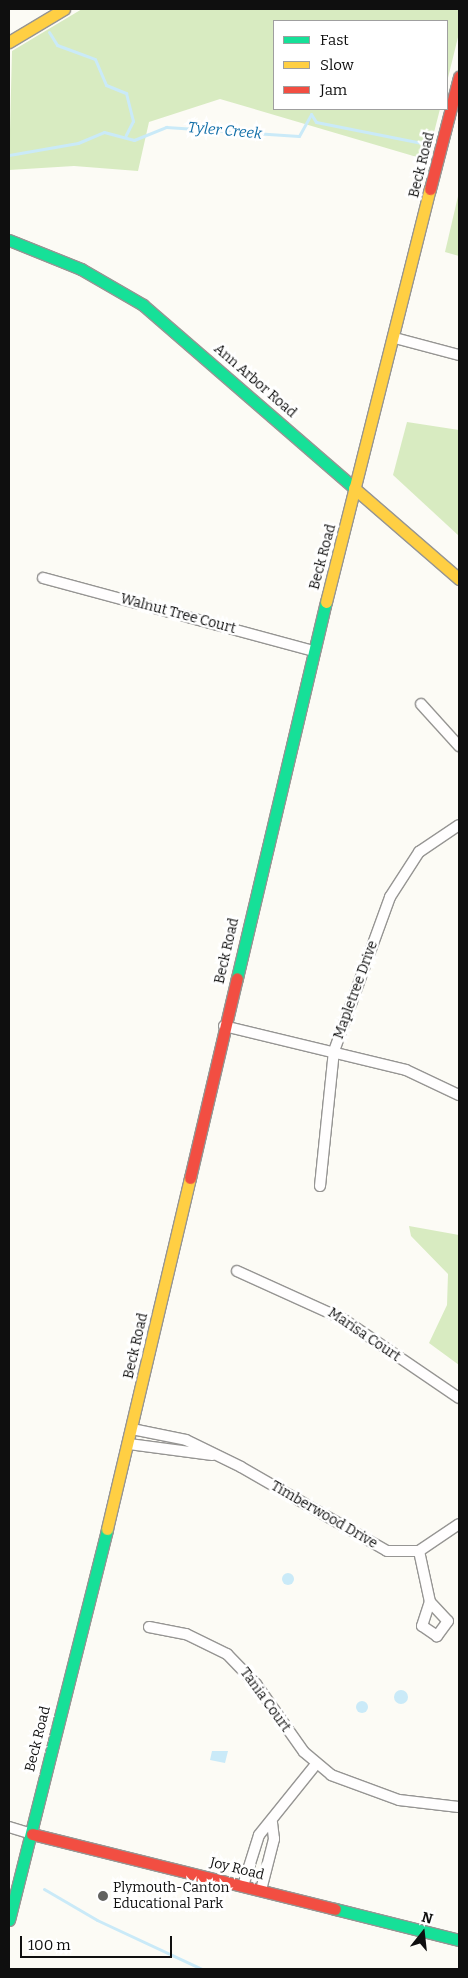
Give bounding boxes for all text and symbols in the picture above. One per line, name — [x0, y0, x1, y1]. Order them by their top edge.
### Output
legend — [273, 20, 448, 110]
text: Fast — [320, 31, 349, 49]
text: Slow — [320, 56, 354, 74]
text: Jam — [320, 81, 347, 99]
water label: Tyler Creek — [187, 119, 263, 143]
street label: Beck Road — [406, 130, 438, 200]
street label: Ann Arbor Road — [210, 341, 300, 421]
street label: Beck Road — [306, 522, 340, 592]
street label: Walnut Tree Court — [118, 591, 238, 637]
street label: Beck Road — [211, 916, 243, 986]
street label: Mapletree Drive — [330, 939, 382, 1041]
street label: Marisa Court — [325, 1305, 403, 1365]
street label: Beck Road — [120, 1311, 152, 1381]
street label: Timberwood Drive — [268, 1478, 380, 1552]
street label: Tania Court — [236, 1665, 294, 1735]
street label: Beck Road — [22, 1704, 54, 1774]
street label: Joy Road — [208, 1854, 266, 1884]
place label: Plymouth-Canton Educational Park — [113, 1880, 229, 1912]
marker: Plymouth-Canton Educational Park — [97, 1890, 109, 1902]
north arrow — [398, 1908, 448, 1958]
text: N — [420, 1908, 435, 1928]
scale bar — [22, 1926, 175, 1958]
text: 100 m — [28, 1936, 71, 1954]

